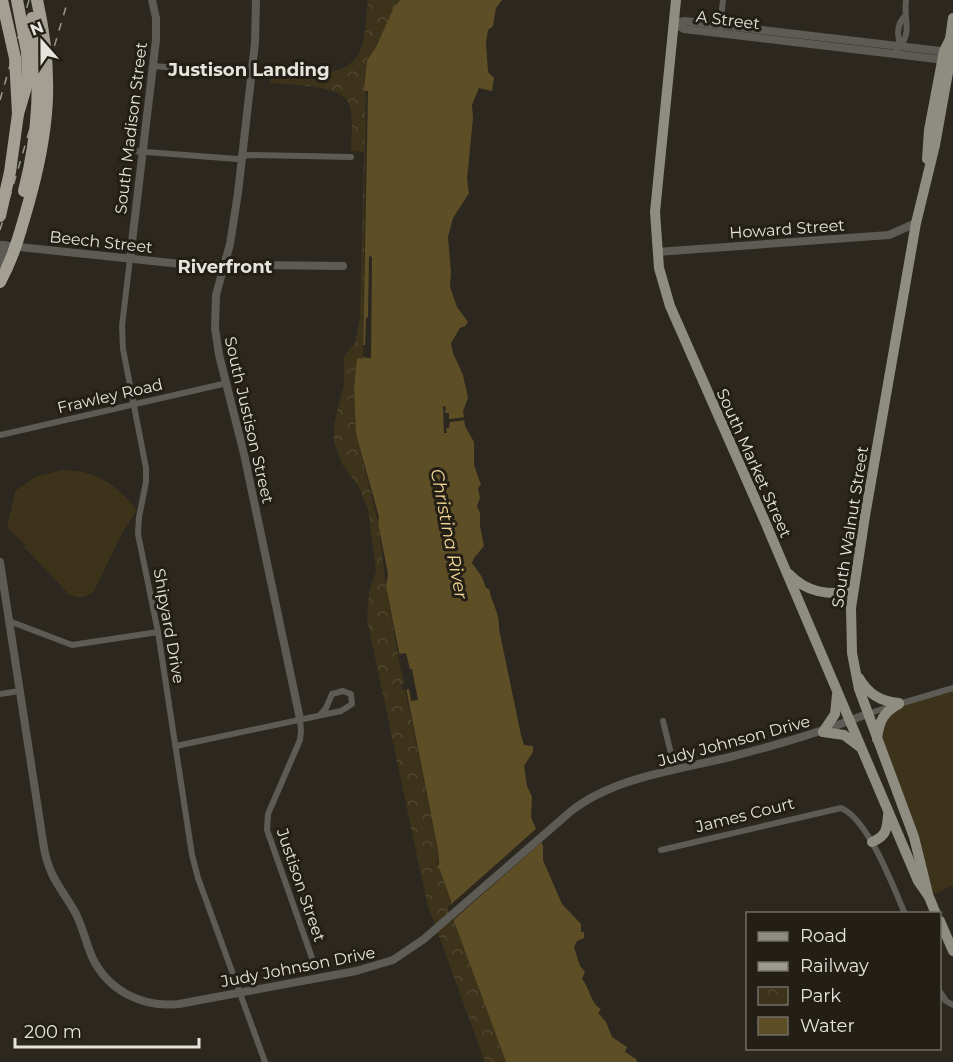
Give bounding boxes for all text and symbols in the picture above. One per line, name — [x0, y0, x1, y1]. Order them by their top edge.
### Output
street label: A Street — [695, 7, 761, 33]
north arrow — [12, 12, 72, 72]
text: N — [27, 17, 46, 40]
street label: South Madison Street — [111, 40, 151, 215]
district label: Justison Landing — [167, 59, 330, 81]
street label: Howard Street — [729, 215, 846, 243]
street label: Beech Street — [48, 227, 154, 257]
district label: Riverfront — [178, 256, 273, 278]
street label: South Justison Street — [221, 335, 278, 506]
street label: Frawley Road — [55, 375, 165, 417]
street label: South Market Street — [713, 386, 796, 541]
street label: South Walnut Street — [828, 444, 872, 609]
water label: Christina River — [426, 467, 473, 602]
street label: Shipyard Drive — [150, 567, 188, 685]
street label: Judy Johnson Drive — [655, 712, 812, 771]
street label: James Court — [693, 793, 797, 837]
street label: Justison Street — [272, 825, 329, 945]
legend — [746, 912, 941, 1050]
text: Road — [800, 925, 847, 947]
street label: Judy Johnson Drive — [218, 943, 377, 991]
text: Railway — [800, 955, 869, 977]
text: Park — [800, 985, 841, 1007]
scale bar — [15, 1011, 200, 1049]
text: Water — [800, 1015, 855, 1037]
text: 200 m — [24, 1021, 82, 1043]

